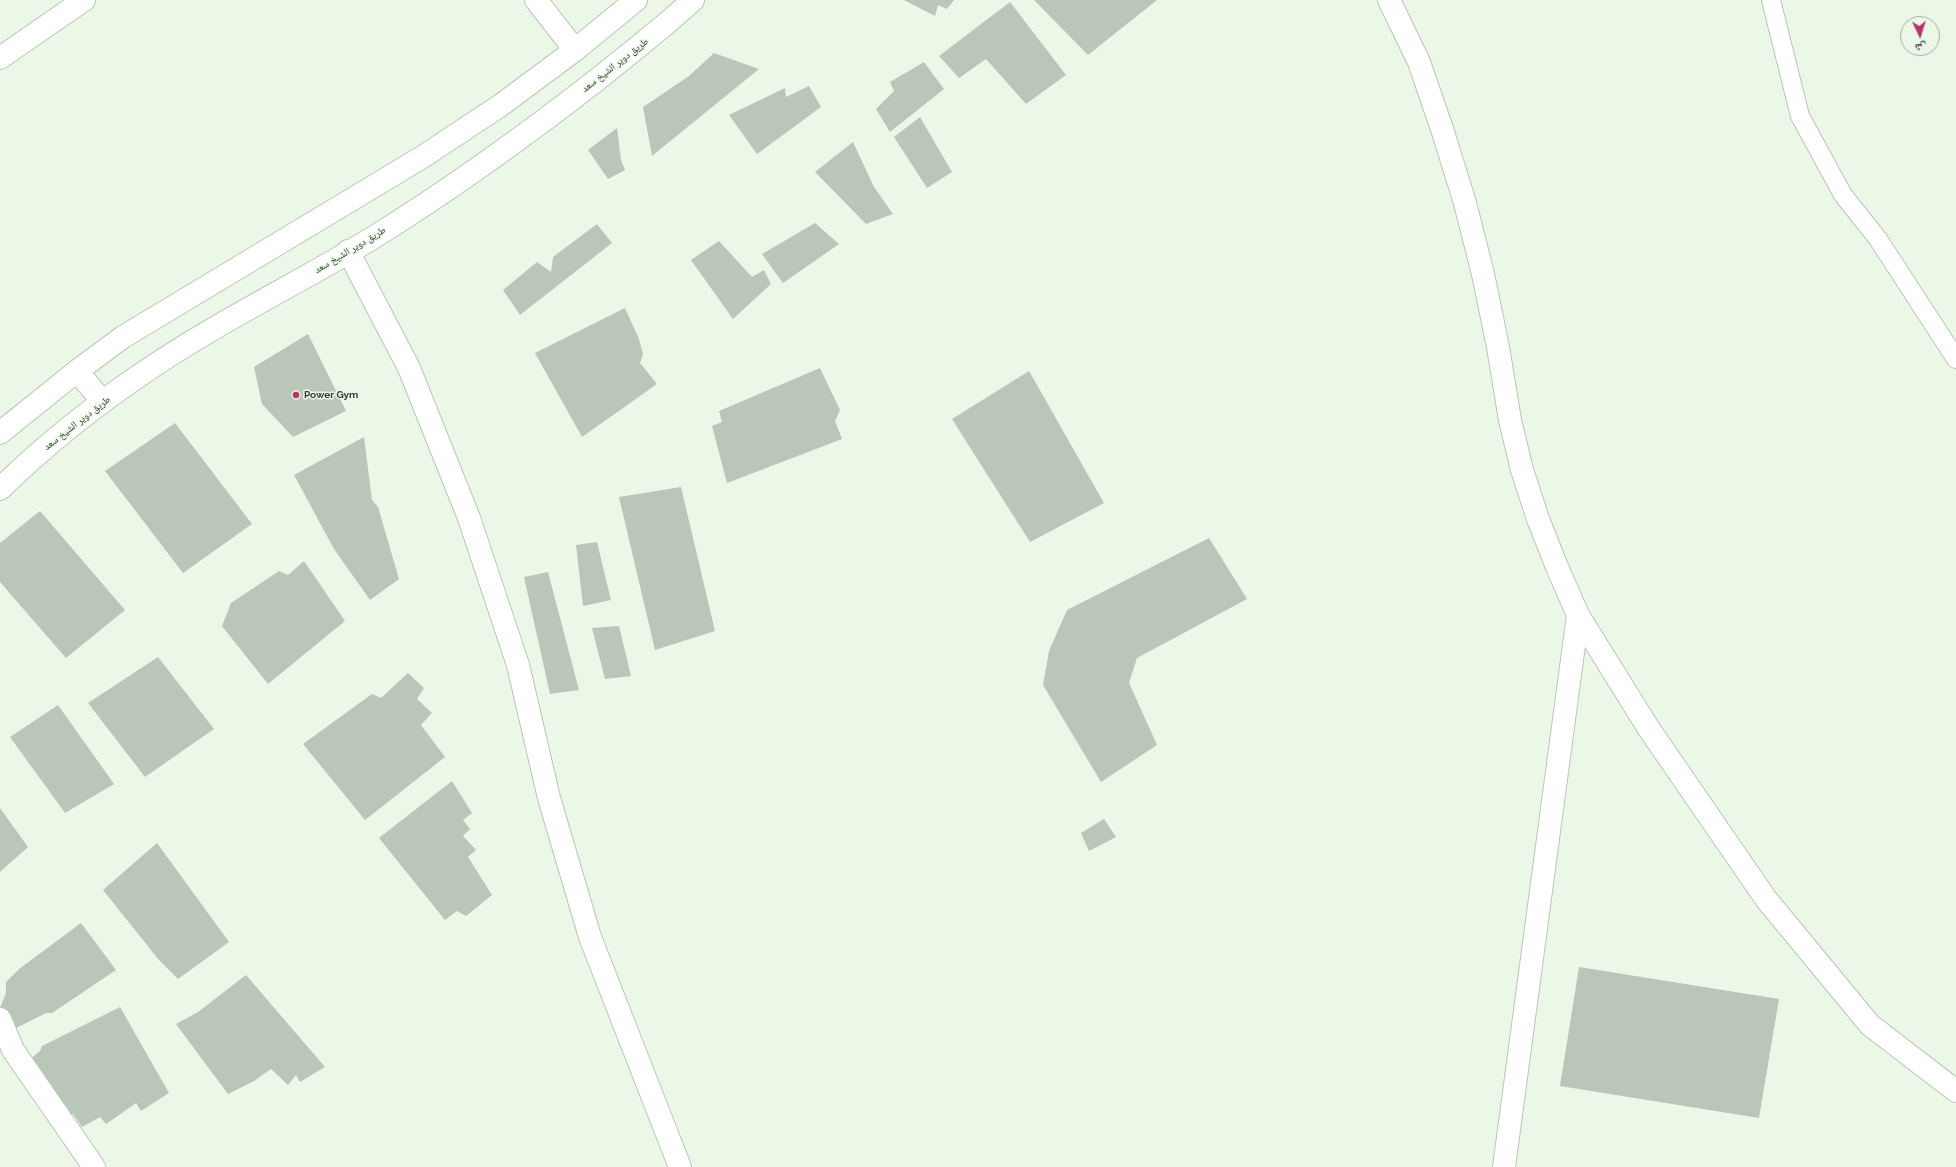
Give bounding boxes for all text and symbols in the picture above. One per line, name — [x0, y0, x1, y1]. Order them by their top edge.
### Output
north arrow — [1900, 16, 1940, 56]
street label: طريق دوير الشيخ سعد — [579, 35, 651, 95]
text: ش — [1915, 41, 1927, 54]
street label: طريق دوير الشيخ سعد — [312, 224, 388, 276]
place label: Power Gym — [304, 389, 358, 401]
marker: Power Gym — [291, 390, 301, 400]
street label: طريق دوير الشيخ سعد — [41, 393, 113, 453]

